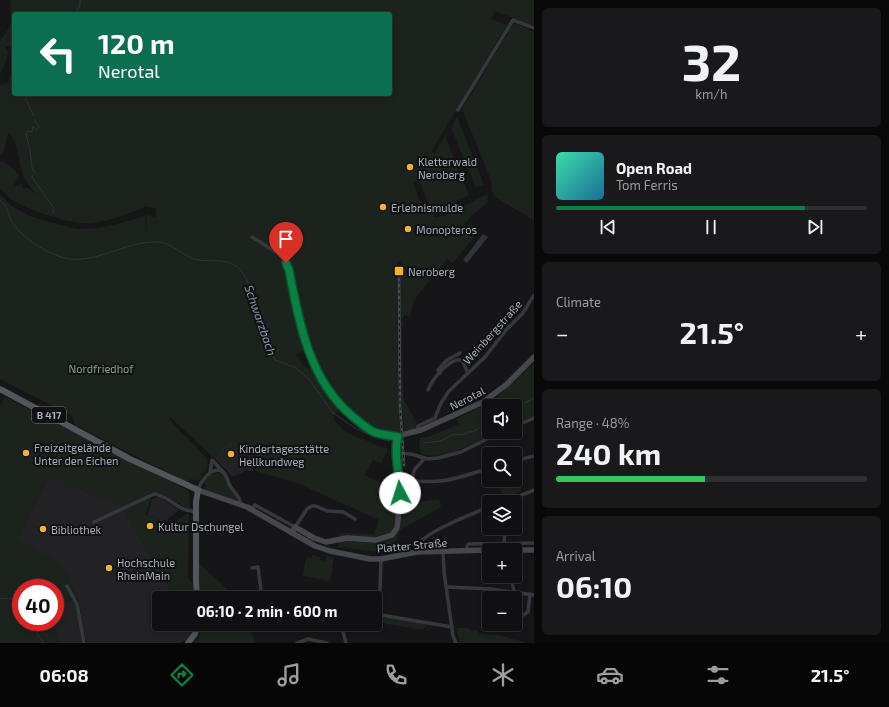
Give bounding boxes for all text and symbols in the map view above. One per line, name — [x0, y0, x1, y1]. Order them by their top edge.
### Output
text: 120 m — [98, 26, 175, 60]
icon: left — [32, 28, 84, 80]
text: 32 — [682, 29, 741, 91]
text: Nerotal — [98, 60, 160, 82]
text: km/h — [695, 86, 728, 102]
place label: Kletterwald Neroberg — [418, 155, 477, 181]
text: Open Road — [616, 159, 692, 177]
marker: Kletterwald Neroberg — [405, 162, 415, 172]
text: Tom Ferris — [616, 177, 678, 193]
place label: Erlebnismulde — [391, 201, 463, 214]
marker: Erlebnismulde — [378, 202, 388, 212]
icon: previous — [597, 216, 619, 238]
icon: pause — [700, 216, 722, 238]
icon: next — [804, 216, 826, 238]
pin — [269, 222, 303, 263]
place label: Monopteros — [416, 223, 478, 236]
marker: Monopteros — [403, 224, 413, 234]
icon: arrive — [275, 228, 297, 250]
marker: Neroberg — [393, 265, 405, 277]
place label: Neroberg — [408, 265, 455, 278]
water label: Schwarzbach — [242, 283, 280, 357]
text: Climate — [556, 294, 601, 310]
street label: Weinbergstraße — [460, 297, 524, 367]
text: 21.5° — [680, 314, 744, 350]
text: − — [556, 320, 569, 346]
text: + — [855, 320, 867, 346]
park label: Nordfriedhof — [69, 362, 134, 375]
street label: Nerotal — [447, 383, 487, 412]
map controls — [482, 399, 522, 631]
button: sound — [482, 399, 522, 439]
road number: B 417 — [32, 407, 66, 423]
text: Range · 48% — [556, 415, 629, 431]
text: 240 km — [556, 435, 661, 471]
place label: Freizeitgelände Unter den Eichen — [34, 441, 118, 467]
place label: Kindertagesstätte Hellkundweg — [239, 442, 329, 468]
button: search — [482, 447, 522, 487]
marker: Freizeitgelände Unter den Eichen — [21, 448, 31, 458]
marker: Kindertagesstätte Hellkundweg — [226, 449, 236, 459]
position arrow — [379, 472, 421, 514]
button: layers — [482, 495, 522, 535]
place label: Kultur Dschungel — [158, 520, 244, 533]
marker: Kultur Dschungel — [145, 521, 155, 531]
place label: Bibliothek — [51, 523, 102, 536]
marker: Bibliothek — [38, 524, 48, 534]
street label: Platter Straße — [376, 535, 448, 555]
button: + — [482, 543, 522, 583]
text: Arrival — [556, 548, 596, 564]
place label: Hochschule RheinMain — [117, 556, 175, 582]
marker: Hochschule RheinMain — [104, 563, 114, 573]
text: 06:10 — [556, 568, 632, 604]
speed limit sign: 40 — [12, 579, 64, 631]
button: − — [482, 591, 522, 631]
text: 06:10 · 2 min · 600 m — [196, 602, 338, 620]
icon: directions — [168, 661, 196, 689]
icon: music — [275, 661, 303, 689]
icon: phone — [382, 661, 410, 689]
icon: climate — [489, 661, 517, 689]
icon: car — [596, 661, 624, 689]
icon: filters — [704, 661, 732, 689]
text: 06:08 — [40, 664, 89, 686]
text: 21.5° — [811, 664, 849, 686]

